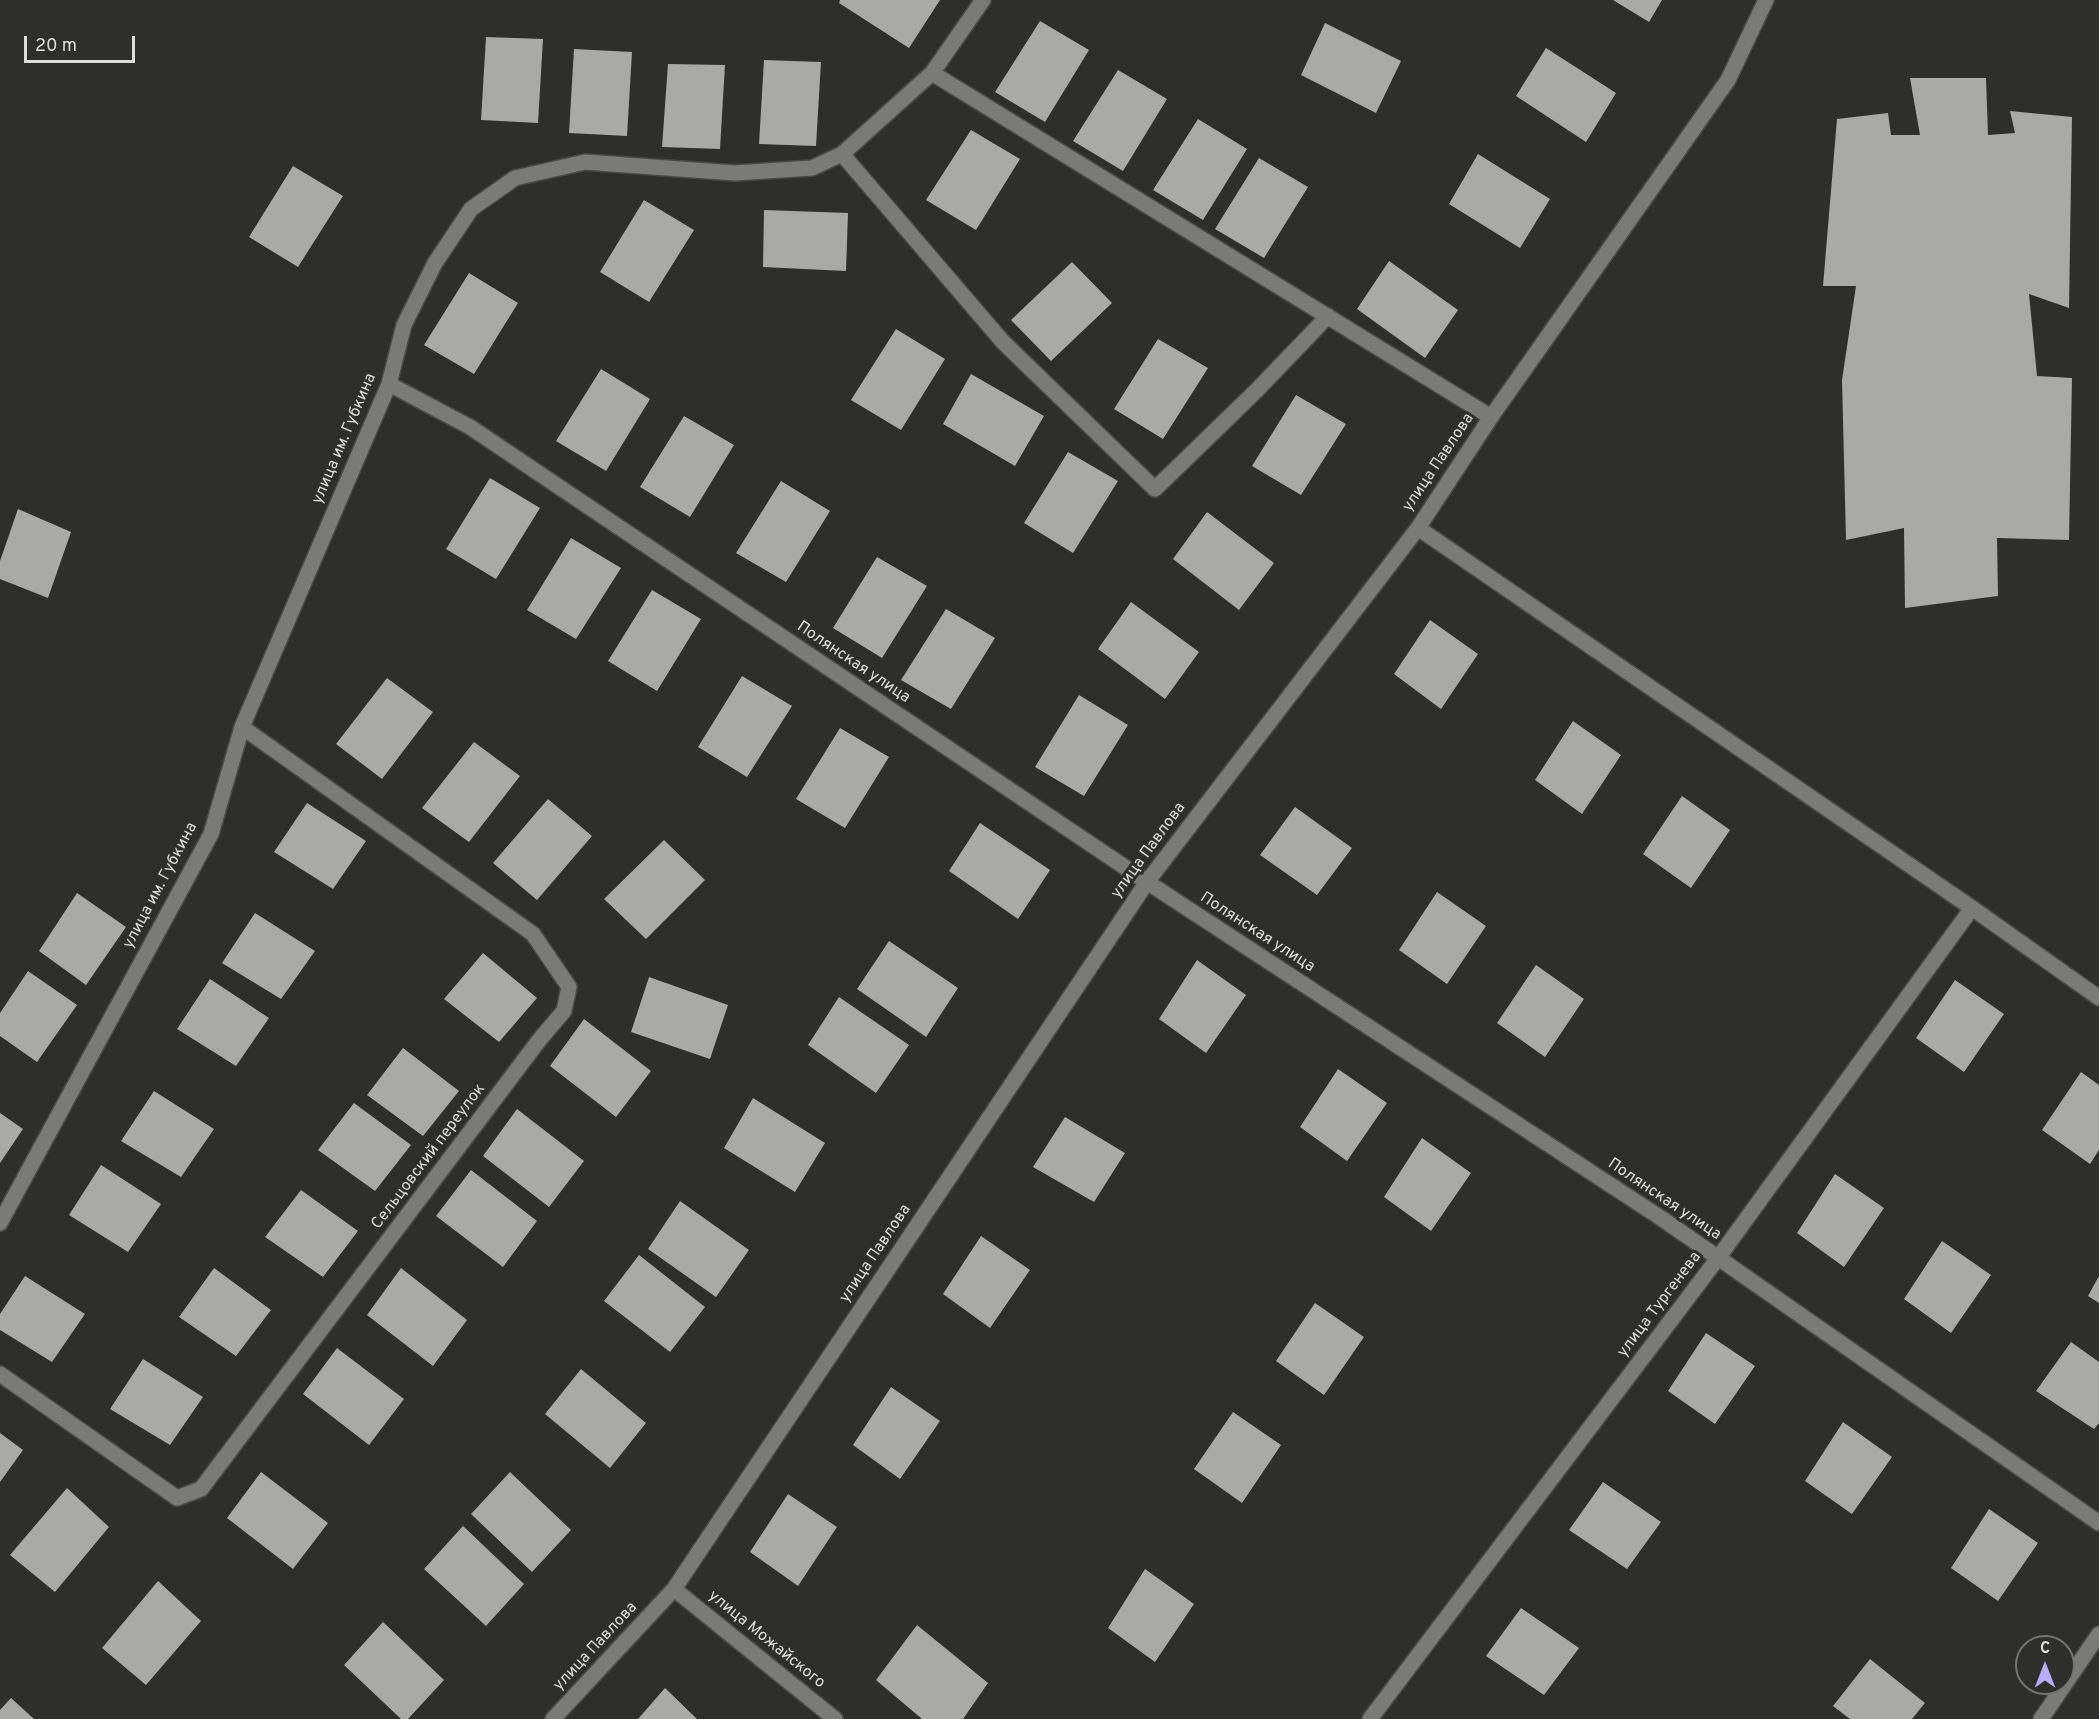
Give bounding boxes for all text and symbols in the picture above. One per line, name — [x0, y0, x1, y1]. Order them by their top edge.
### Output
scale bar — [27, 24, 138, 62]
text: 20 m — [35, 35, 77, 58]
street label: улица им. Губкина — [309, 371, 381, 507]
street label: улица Павлова — [1399, 410, 1479, 516]
street label: Полянская улица — [793, 618, 913, 708]
street label: улица Павлова — [1108, 799, 1190, 903]
street label: улица им. Губкина — [120, 820, 202, 952]
street label: Полянская улица — [1196, 889, 1318, 977]
street label: Сельцовский переулок — [368, 1080, 490, 1234]
street label: Полянская улица — [1604, 1155, 1724, 1245]
street label: улица Павлова — [836, 1201, 916, 1307]
street label: улица Тургенева — [1614, 1248, 1706, 1362]
street label: улица Можайского — [704, 1587, 828, 1693]
street label: улица Павлова — [550, 1599, 642, 1695]
north arrow — [2015, 1635, 2075, 1695]
text: С — [2040, 1639, 2050, 1659]

